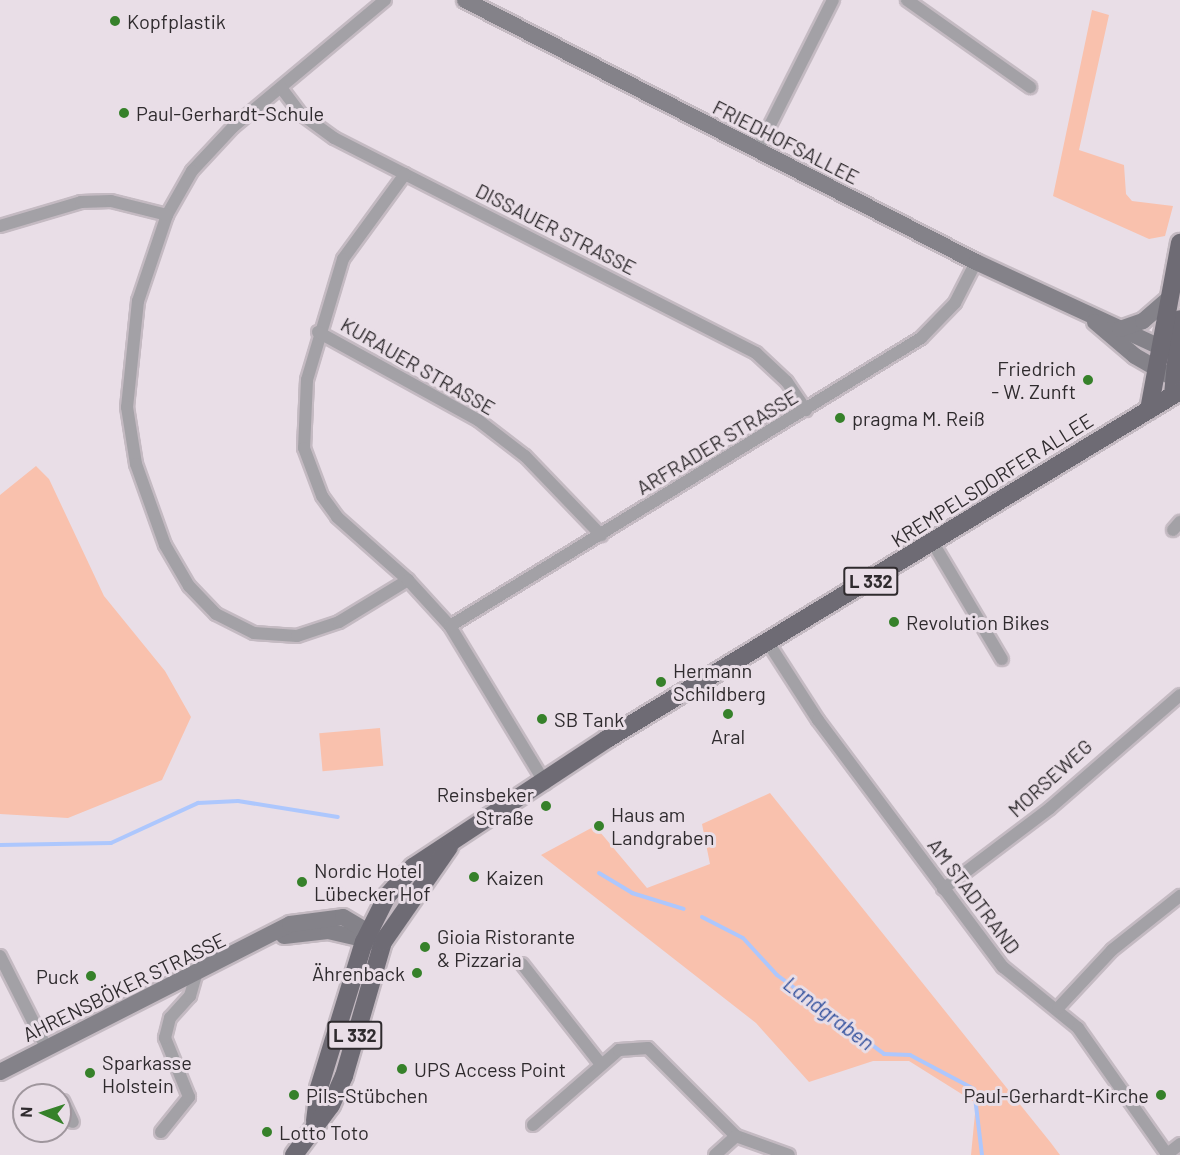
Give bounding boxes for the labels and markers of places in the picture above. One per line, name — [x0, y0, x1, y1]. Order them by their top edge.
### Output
place label: Kopfplastik — [127, 9, 226, 33]
marker: Kopfplastik — [108, 14, 122, 28]
place label: Paul-Gerhardt-Schule — [136, 101, 324, 125]
marker: Paul-Gerhardt-Schule — [117, 106, 131, 120]
place label: Friedrich - W. Zunft — [991, 356, 1076, 403]
marker: Friedrich - W. Zunft — [1081, 373, 1095, 387]
place label: pragma M. Reiß — [852, 406, 985, 430]
marker: pragma M. Reiß — [833, 411, 847, 425]
place label: Revolution Bikes — [906, 610, 1049, 634]
marker: Revolution Bikes — [887, 615, 901, 629]
place label: Hermann Schildberg — [673, 658, 766, 705]
marker: Hermann Schildberg — [654, 675, 668, 689]
place label: SB Tank — [554, 707, 624, 731]
marker: Aral — [721, 707, 735, 721]
marker: SB Tank — [535, 712, 549, 726]
place label: Aral — [711, 724, 745, 748]
place label: Reinsbeker Straße — [437, 783, 534, 830]
marker: Reinsbeker Straße — [539, 799, 553, 813]
place label: Haus am Landgraben — [611, 802, 715, 849]
marker: Haus am Landgraben — [592, 819, 606, 833]
place label: Nordic Hotel Lübecker Hof — [314, 858, 431, 905]
place label: Kaizen — [486, 865, 544, 889]
marker: Kaizen — [467, 870, 481, 884]
marker: Nordic Hotel Lübecker Hof — [295, 875, 309, 889]
place label: Gioia Ristorante & Pizzaria — [437, 924, 575, 971]
marker: Gioia Ristorante & Pizzaria — [418, 940, 432, 954]
place label: Ährenback — [312, 961, 405, 985]
place label: Puck — [36, 964, 79, 988]
marker: Ährenback — [410, 966, 424, 980]
marker: Puck — [84, 969, 98, 983]
place label: Sparkasse Holstein — [102, 1050, 192, 1097]
place label: UPS Access Point — [414, 1057, 566, 1081]
marker: UPS Access Point — [395, 1062, 409, 1076]
marker: Sparkasse Holstein — [83, 1066, 97, 1080]
place label: Pils-Stübchen — [306, 1083, 428, 1107]
place label: Paul-Gerhardt-Kirche — [963, 1083, 1149, 1107]
marker: Pils-Stübchen — [287, 1088, 301, 1102]
marker: Paul-Gerhardt-Kirche — [1154, 1088, 1168, 1102]
place label: Lotto Toto — [279, 1120, 369, 1144]
marker: Lotto Toto — [260, 1125, 274, 1139]

